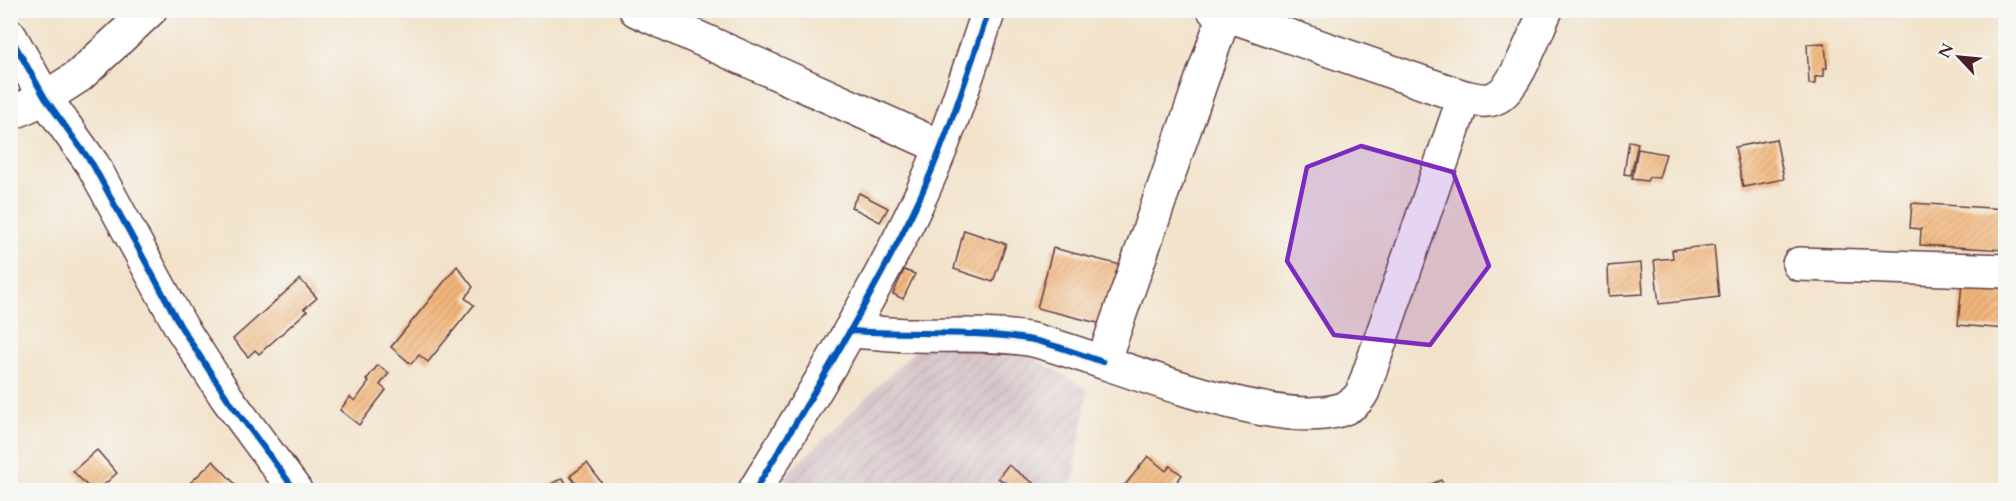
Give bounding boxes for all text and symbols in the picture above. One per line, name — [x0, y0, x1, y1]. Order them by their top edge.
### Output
north arrow — [1929, 27, 1989, 87]
text: N — [1933, 40, 1959, 62]

